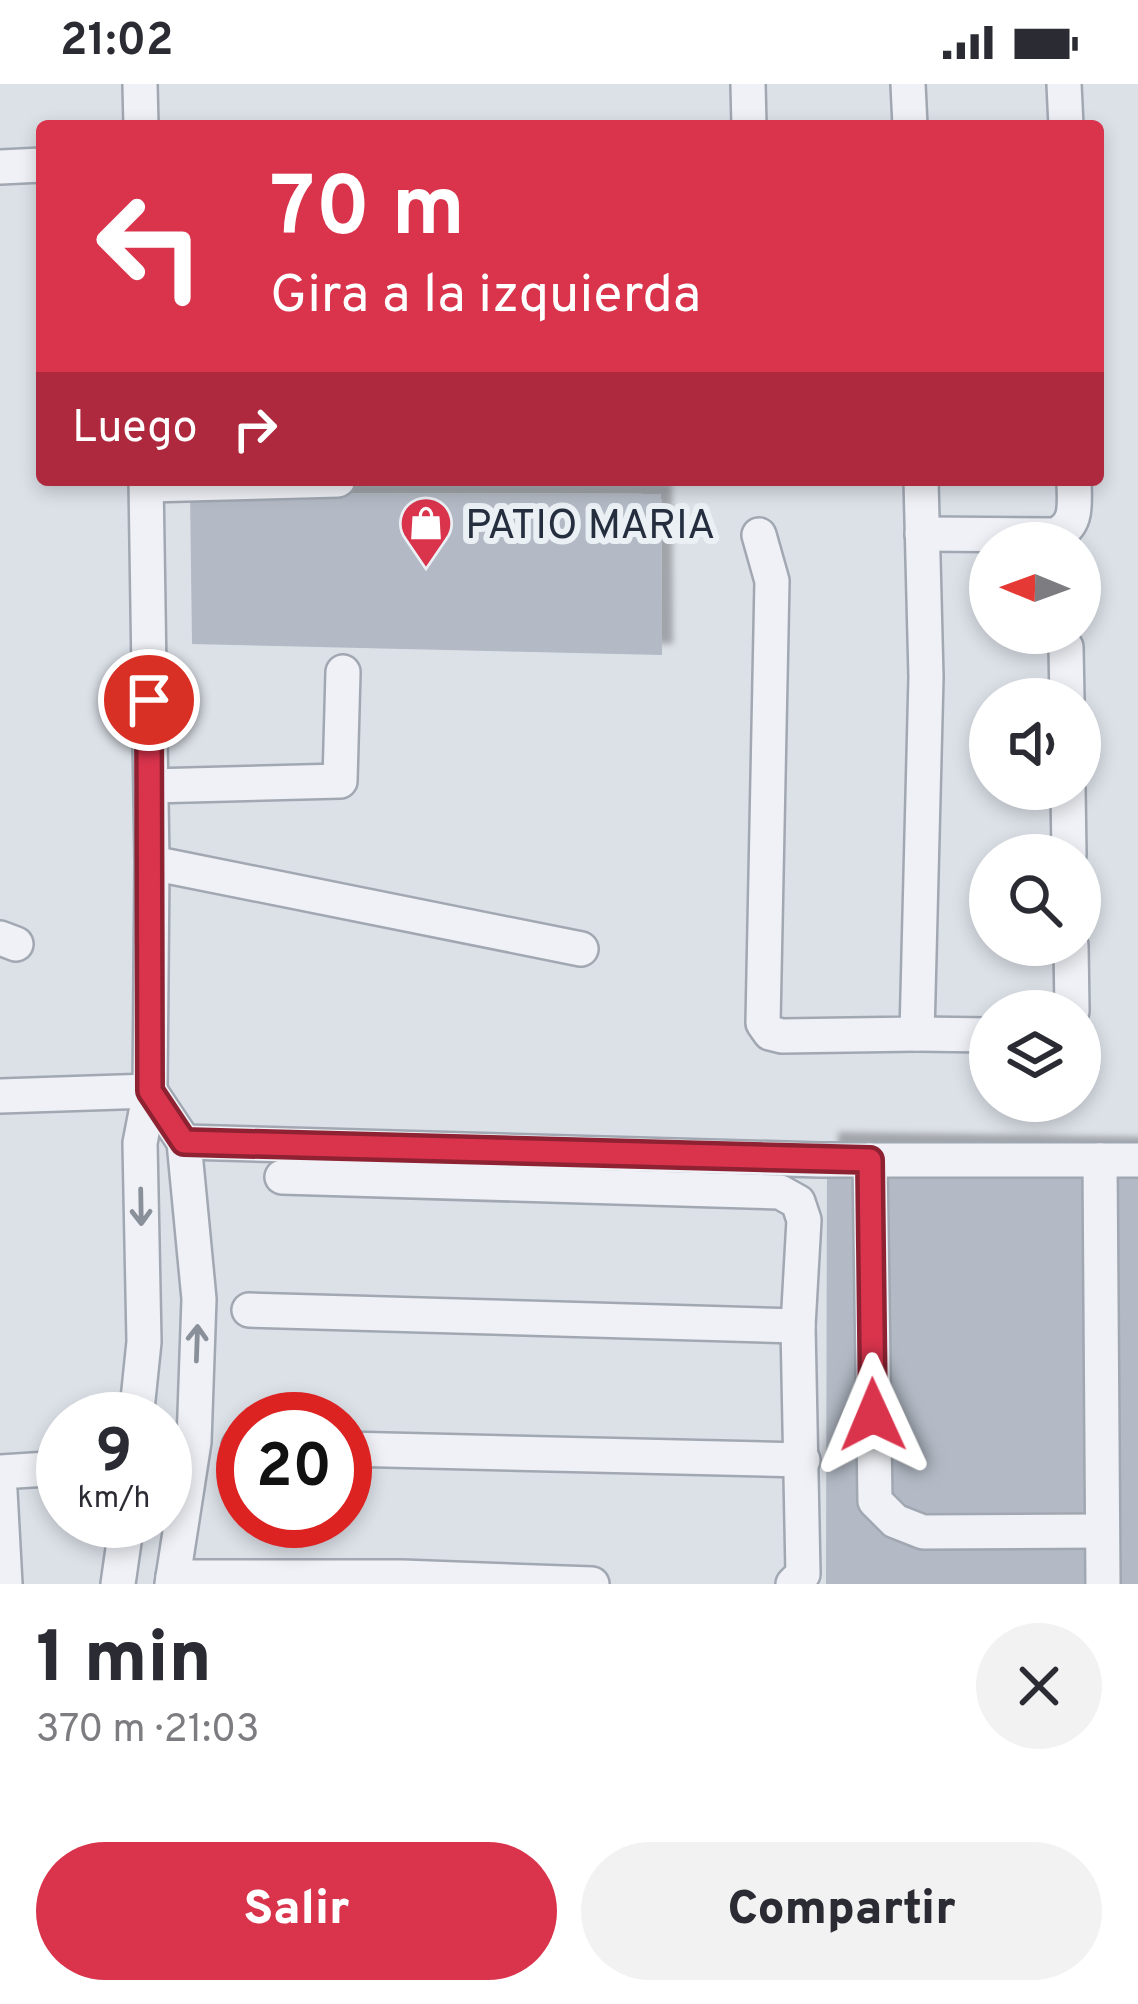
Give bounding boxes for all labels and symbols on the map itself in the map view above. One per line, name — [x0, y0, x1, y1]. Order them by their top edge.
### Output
shop icon: PATIO MARIA — [398, 495, 454, 569]
place label: PATIO MARIA — [465, 501, 716, 554]
north arrow — [969, 522, 1101, 654]
pin — [98, 649, 200, 751]
one-way arrow — [130, 1187, 153, 1226]
one-way arrow — [186, 1324, 209, 1363]
position arrow — [810, 1352, 936, 1478]
speed limit sign: 20 — [216, 1392, 372, 1548]

